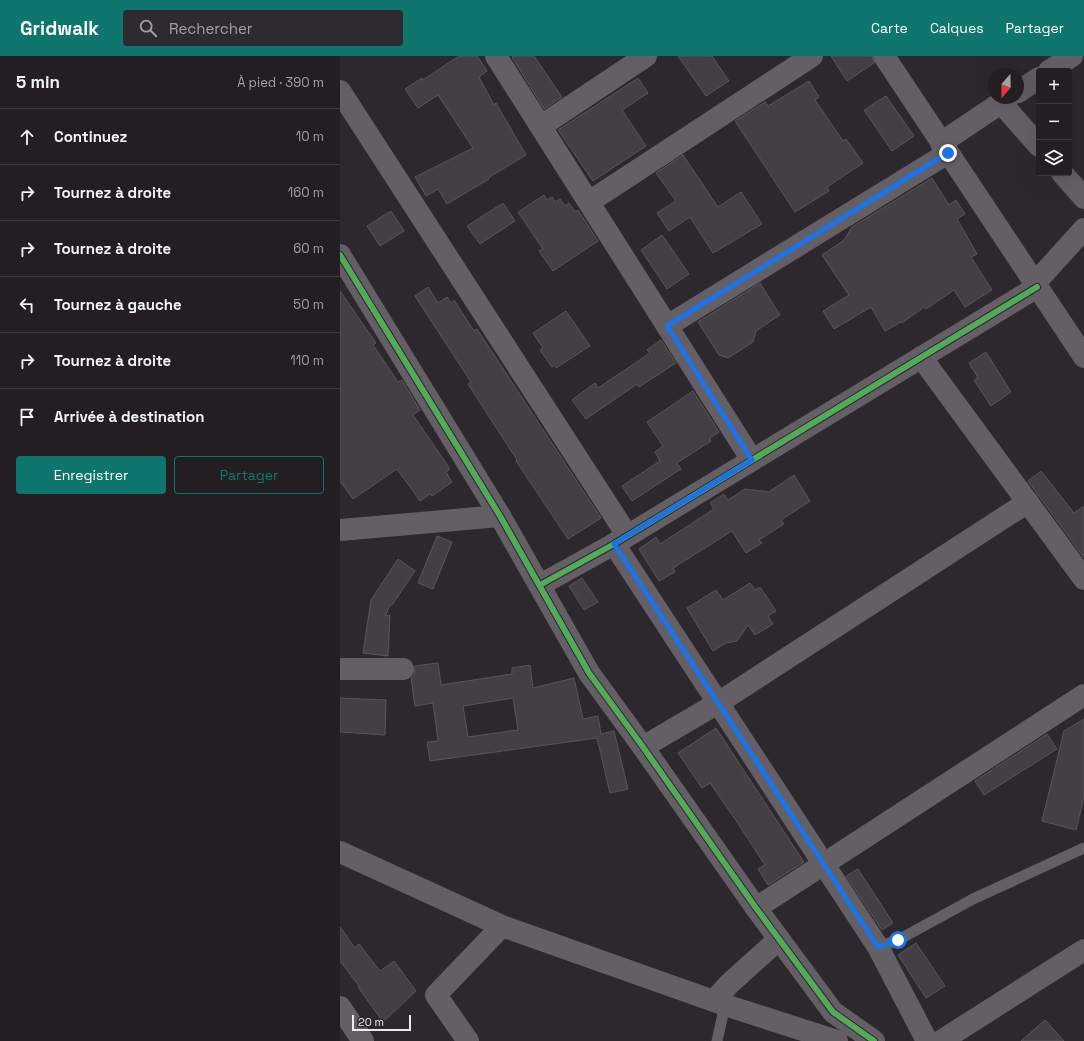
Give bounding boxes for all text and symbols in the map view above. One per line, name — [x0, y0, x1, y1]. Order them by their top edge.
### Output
search box — [123, 10, 403, 46]
text: Gridwalk — [20, 16, 99, 41]
icon: search — [137, 17, 159, 39]
text: Rechercher — [169, 19, 252, 38]
text: Carte — [871, 19, 908, 37]
text: Calques — [930, 19, 984, 37]
text: Partager — [1006, 19, 1064, 37]
north arrow — [988, 68, 1024, 104]
map controls — [1036, 68, 1072, 176]
button: + — [1036, 68, 1072, 104]
text: 5 min — [16, 71, 60, 93]
text: À pied · 390 m — [237, 74, 324, 91]
button: − — [1036, 104, 1072, 140]
icon: ahead — [16, 126, 38, 148]
text: Continuez — [54, 127, 127, 146]
text: 10 m — [296, 128, 324, 145]
button: layers — [1036, 140, 1072, 176]
route end — [939, 144, 957, 162]
icon: right — [16, 182, 38, 204]
text: Tournez à droite — [54, 183, 171, 202]
text: 160 m — [288, 184, 324, 201]
icon: right — [16, 238, 38, 260]
text: Tournez à droite — [54, 239, 171, 258]
text: 60 m — [293, 240, 324, 257]
icon: left — [16, 294, 38, 316]
text: Tournez à gauche — [54, 295, 182, 314]
text: 50 m — [293, 296, 324, 313]
icon: right — [16, 350, 38, 372]
text: Tournez à droite — [54, 351, 171, 370]
text: 110 m — [290, 352, 324, 369]
icon: arrive — [16, 406, 38, 428]
text: Arrivée à destination — [54, 407, 204, 426]
button: Enregistrer — [16, 456, 166, 494]
button: Partager — [174, 456, 324, 494]
route start — [889, 931, 907, 949]
scale bar — [352, 1013, 411, 1032]
text: 20 m — [358, 1015, 384, 1029]

